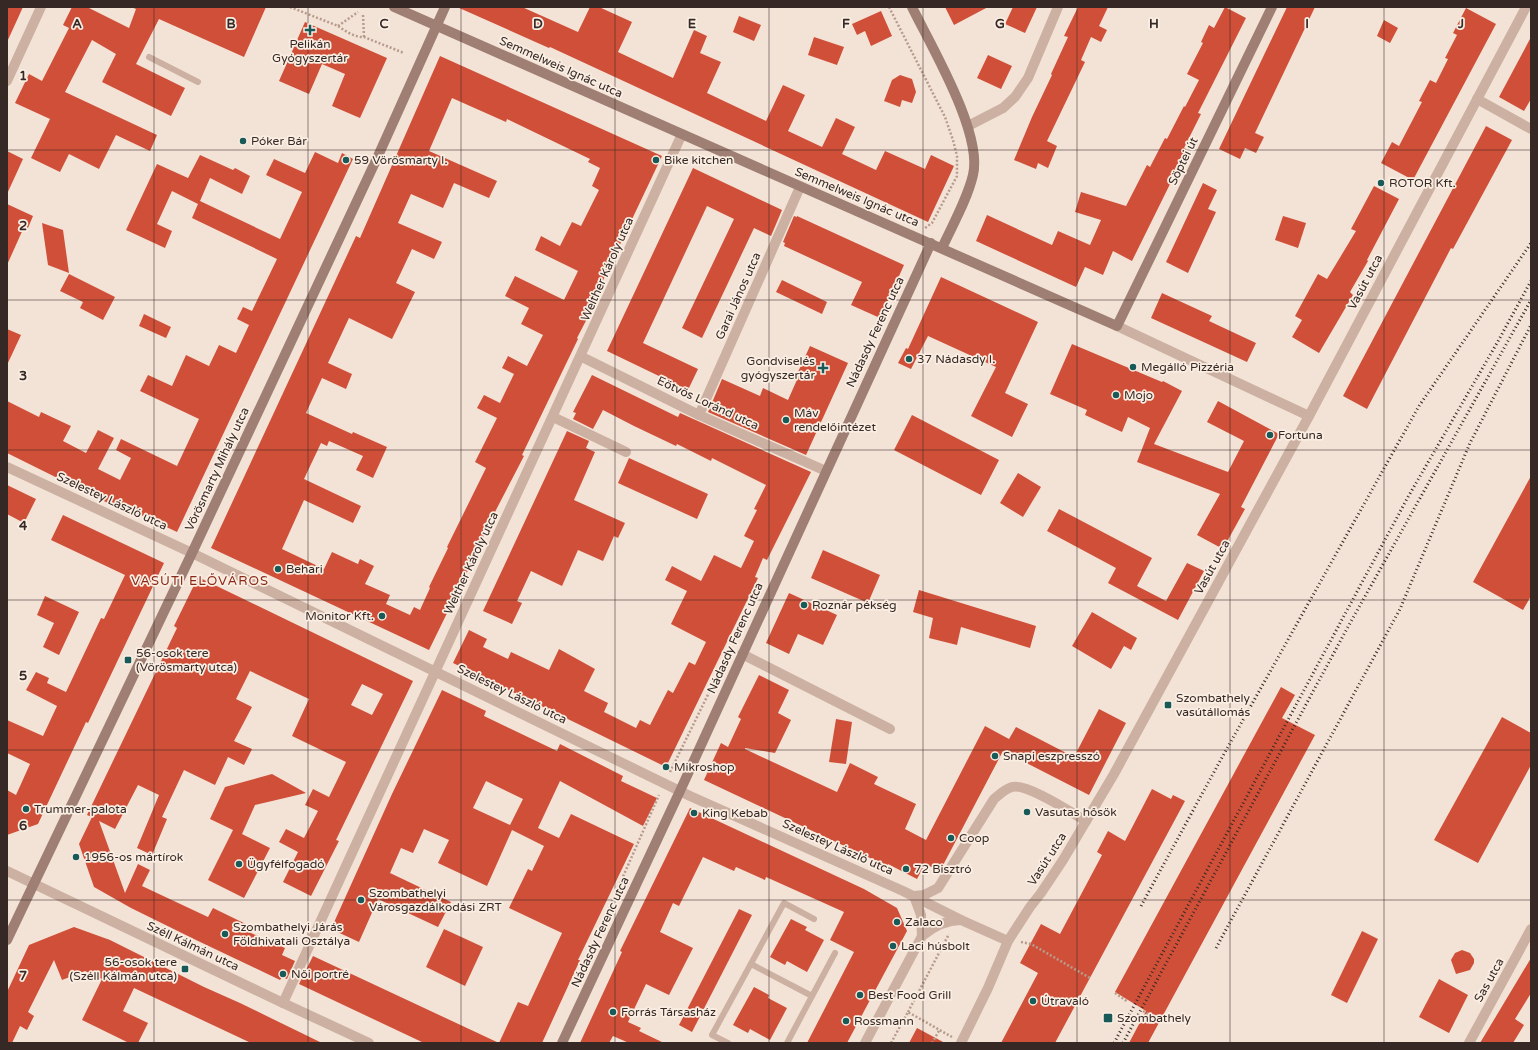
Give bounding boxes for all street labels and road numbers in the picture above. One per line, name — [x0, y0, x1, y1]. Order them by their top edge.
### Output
street label: Semmelweis Ignác utca — [497, 33, 625, 101]
street label: Söptei út — [1165, 134, 1201, 187]
street label: Semmelweis Ignác utca — [793, 164, 921, 230]
street label: Welther Károly utca — [578, 215, 636, 323]
street label: Garai János utca — [712, 250, 764, 342]
street label: Vasút utca — [1345, 252, 1385, 312]
street label: Nádasdy Ferenc utca — [843, 275, 907, 389]
street label: Eötvös Loránd utca — [655, 373, 761, 433]
street label: Vörösmarty Mihály utca — [182, 405, 252, 533]
street label: Szelestey László utca — [55, 469, 169, 533]
street label: Welther Károly utca — [441, 509, 501, 617]
street label: Vasút utca — [1191, 537, 1233, 597]
street label: Nádasdy Ferenc utca — [704, 580, 766, 696]
street label: Szelestey László utca — [455, 661, 569, 727]
street label: Szelestey László utca — [780, 816, 896, 878]
street label: Vasút utca — [1025, 830, 1069, 888]
street label: Nádasdy Ferenc utca — [568, 875, 632, 989]
street label: Széll Kálmán utca — [145, 918, 241, 974]
street label: Sas utca — [1471, 956, 1507, 1004]

